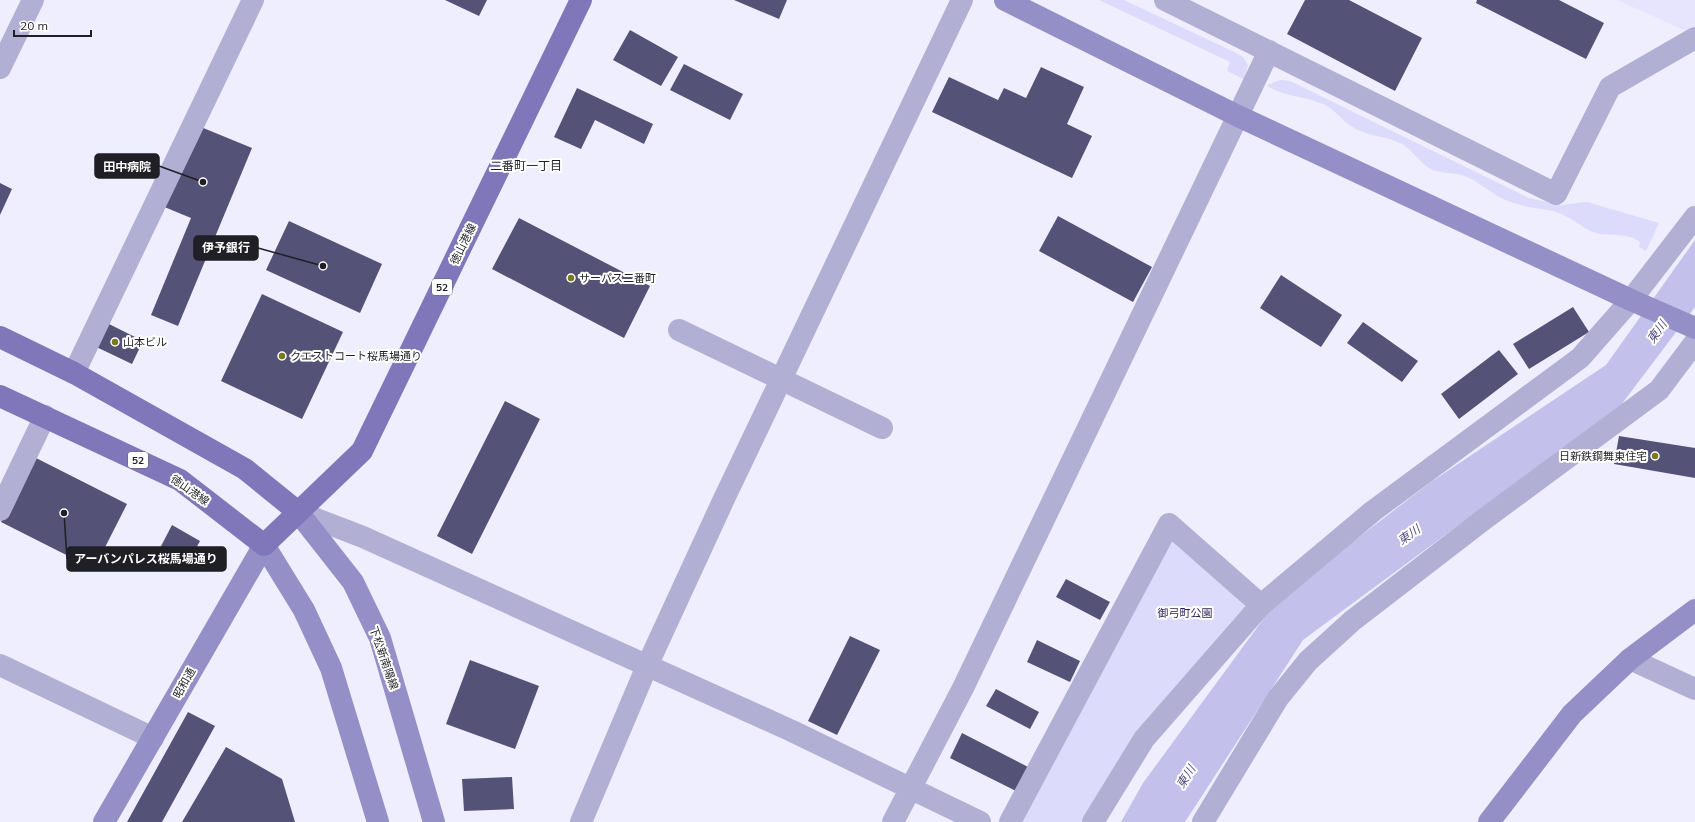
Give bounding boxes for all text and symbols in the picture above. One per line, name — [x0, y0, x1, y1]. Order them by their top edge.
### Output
scale bar — [14, 12, 91, 38]
text: 20 m — [20, 18, 48, 33]
callout: 田中病院 — [95, 154, 159, 178]
district label: 二番町一丁目 — [490, 158, 562, 173]
text: 田中病院 — [103, 159, 151, 174]
street label: 徳山港線 — [447, 221, 479, 267]
callout: 伊予銀行 — [194, 236, 258, 260]
text: 伊予銀行 — [202, 240, 250, 255]
place label: サーパス二番町 — [579, 271, 656, 285]
marker: サーパス二番町 — [566, 273, 576, 283]
road number: 52 — [432, 279, 452, 295]
water label: 東川 — [1643, 316, 1671, 346]
place label: 山本ビル — [123, 335, 167, 349]
marker: 山本ビル — [110, 337, 120, 347]
place label: クエストコート桜馬場通り — [290, 349, 422, 363]
marker: クエストコート桜馬場通り — [277, 351, 287, 361]
place label: 日新鉄鋼舞東住宅 — [1559, 449, 1647, 463]
marker: 日新鉄鋼舞東住宅 — [1650, 451, 1660, 461]
road number: 52 — [128, 452, 148, 468]
street label: 徳山港線 — [168, 472, 212, 508]
water label: 東川 — [1395, 520, 1424, 548]
callout: アーバンパレス桜馬場通り — [67, 547, 226, 571]
text: アーバンパレス桜馬場通り — [74, 551, 218, 566]
park label: 御弓町公園 — [1157, 606, 1213, 620]
street label: 下松新南陽線 — [367, 625, 401, 691]
street label: 昭和通 — [170, 665, 198, 701]
water label: 東川 — [1173, 761, 1199, 791]

